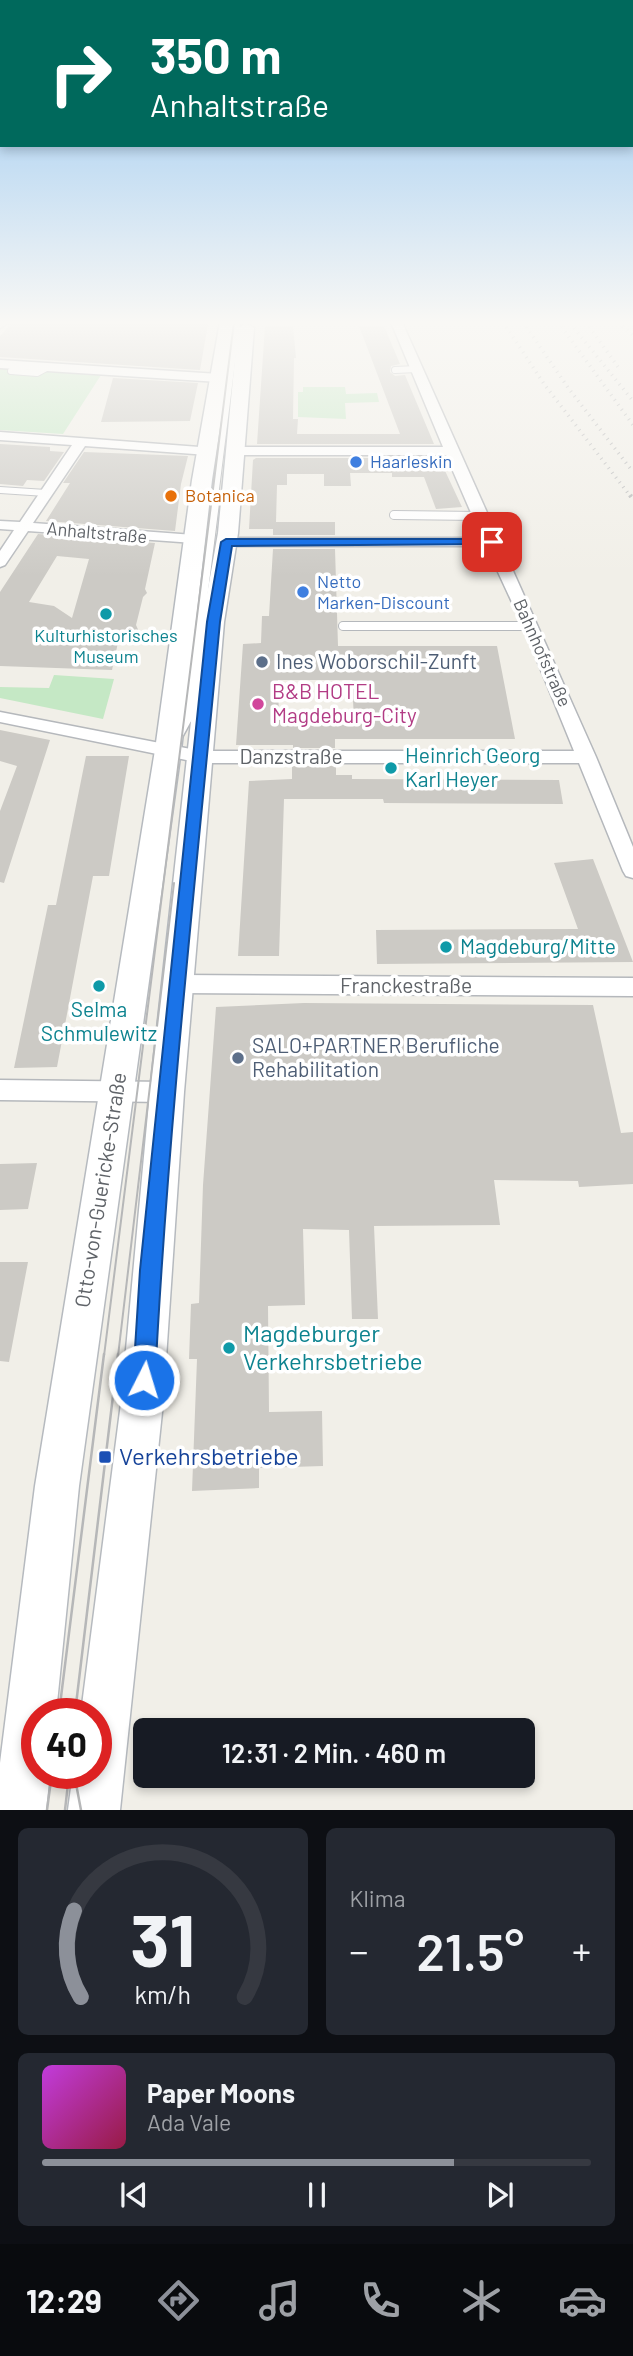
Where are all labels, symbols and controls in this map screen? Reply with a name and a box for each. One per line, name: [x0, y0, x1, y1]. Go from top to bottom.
text: 350 m: [150, 25, 282, 84]
icon: right: [35, 28, 126, 119]
text: Anhaltstraße: [150, 85, 329, 123]
place label: Haarleskin: [370, 450, 452, 472]
marker: Haarleskin: [348, 454, 364, 470]
place label: Botanica: [185, 484, 255, 506]
marker: Botanica: [163, 488, 179, 504]
pin: [462, 512, 522, 572]
street label: Anhaltstraße: [46, 517, 148, 547]
icon: arrive: [473, 523, 511, 561]
place label: Netto Marken-Discount: [317, 570, 450, 613]
marker: Netto Marken-Discount: [295, 584, 311, 600]
street label: Bahnhofstraße: [509, 595, 576, 710]
marker: Kulturhistorisches Museum: [98, 606, 114, 622]
place label: Kulturhistorisches Museum: [34, 624, 178, 667]
place label: Ines Woborschil-Zunft: [276, 648, 477, 673]
marker: Ines Woborschil-Zunft: [254, 654, 270, 670]
place label: B&B HOTEL Magdeburg-City: [272, 678, 417, 727]
marker: B&B HOTEL Magdeburg-City: [250, 696, 266, 712]
place label: Heinrich Georg Karl Heyer: [405, 742, 540, 791]
street label: Danzstraße: [239, 743, 343, 768]
marker: Heinrich Georg Karl Heyer: [383, 760, 399, 776]
place label: Magdeburg/Mitte: [460, 933, 616, 958]
marker: Magdeburg/Mitte: [438, 939, 454, 955]
street label: Franckestraße: [340, 972, 472, 997]
marker: Selma Schmulewitz: [91, 978, 107, 994]
place label: Selma Schmulewitz: [41, 996, 157, 1045]
place label: SALO+PARTNER Berufliche Rehabilitation: [252, 1032, 500, 1081]
marker: SALO+PARTNER Berufliche Rehabilitation: [230, 1050, 246, 1066]
street label: Otto-von-Guericke-Straße: [69, 1070, 130, 1309]
place label: Magdeburger Verkehrsbetriebe: [243, 1318, 423, 1375]
marker: Magdeburger Verkehrsbetriebe: [221, 1340, 237, 1356]
position arrow: [107, 1343, 181, 1417]
place label: Verkehrsbetriebe: [119, 1441, 299, 1470]
marker: Verkehrsbetriebe: [97, 1449, 113, 1465]
speed limit sign: 40: [21, 1698, 112, 1789]
text: 12:31 · 2 Min. · 460 m: [222, 1737, 446, 1768]
text: Klima: [350, 1884, 405, 1912]
text: 31: [130, 1895, 195, 1983]
text: 21.5°: [416, 1919, 524, 1981]
text: −: [350, 1927, 369, 1973]
text: +: [572, 1927, 591, 1973]
text: km/h: [134, 1979, 191, 2009]
text: Paper Moons: [147, 2077, 295, 2108]
text: Ada Vale: [147, 2108, 231, 2136]
icon: previous: [115, 2176, 153, 2214]
icon: pause: [298, 2176, 336, 2214]
icon: next: [481, 2176, 519, 2214]
icon: directions: [154, 2276, 203, 2325]
icon: music: [255, 2276, 304, 2325]
icon: phone: [356, 2276, 405, 2325]
icon: climate: [457, 2276, 506, 2325]
icon: car: [558, 2276, 607, 2325]
text: 12:29: [26, 2281, 102, 2319]

